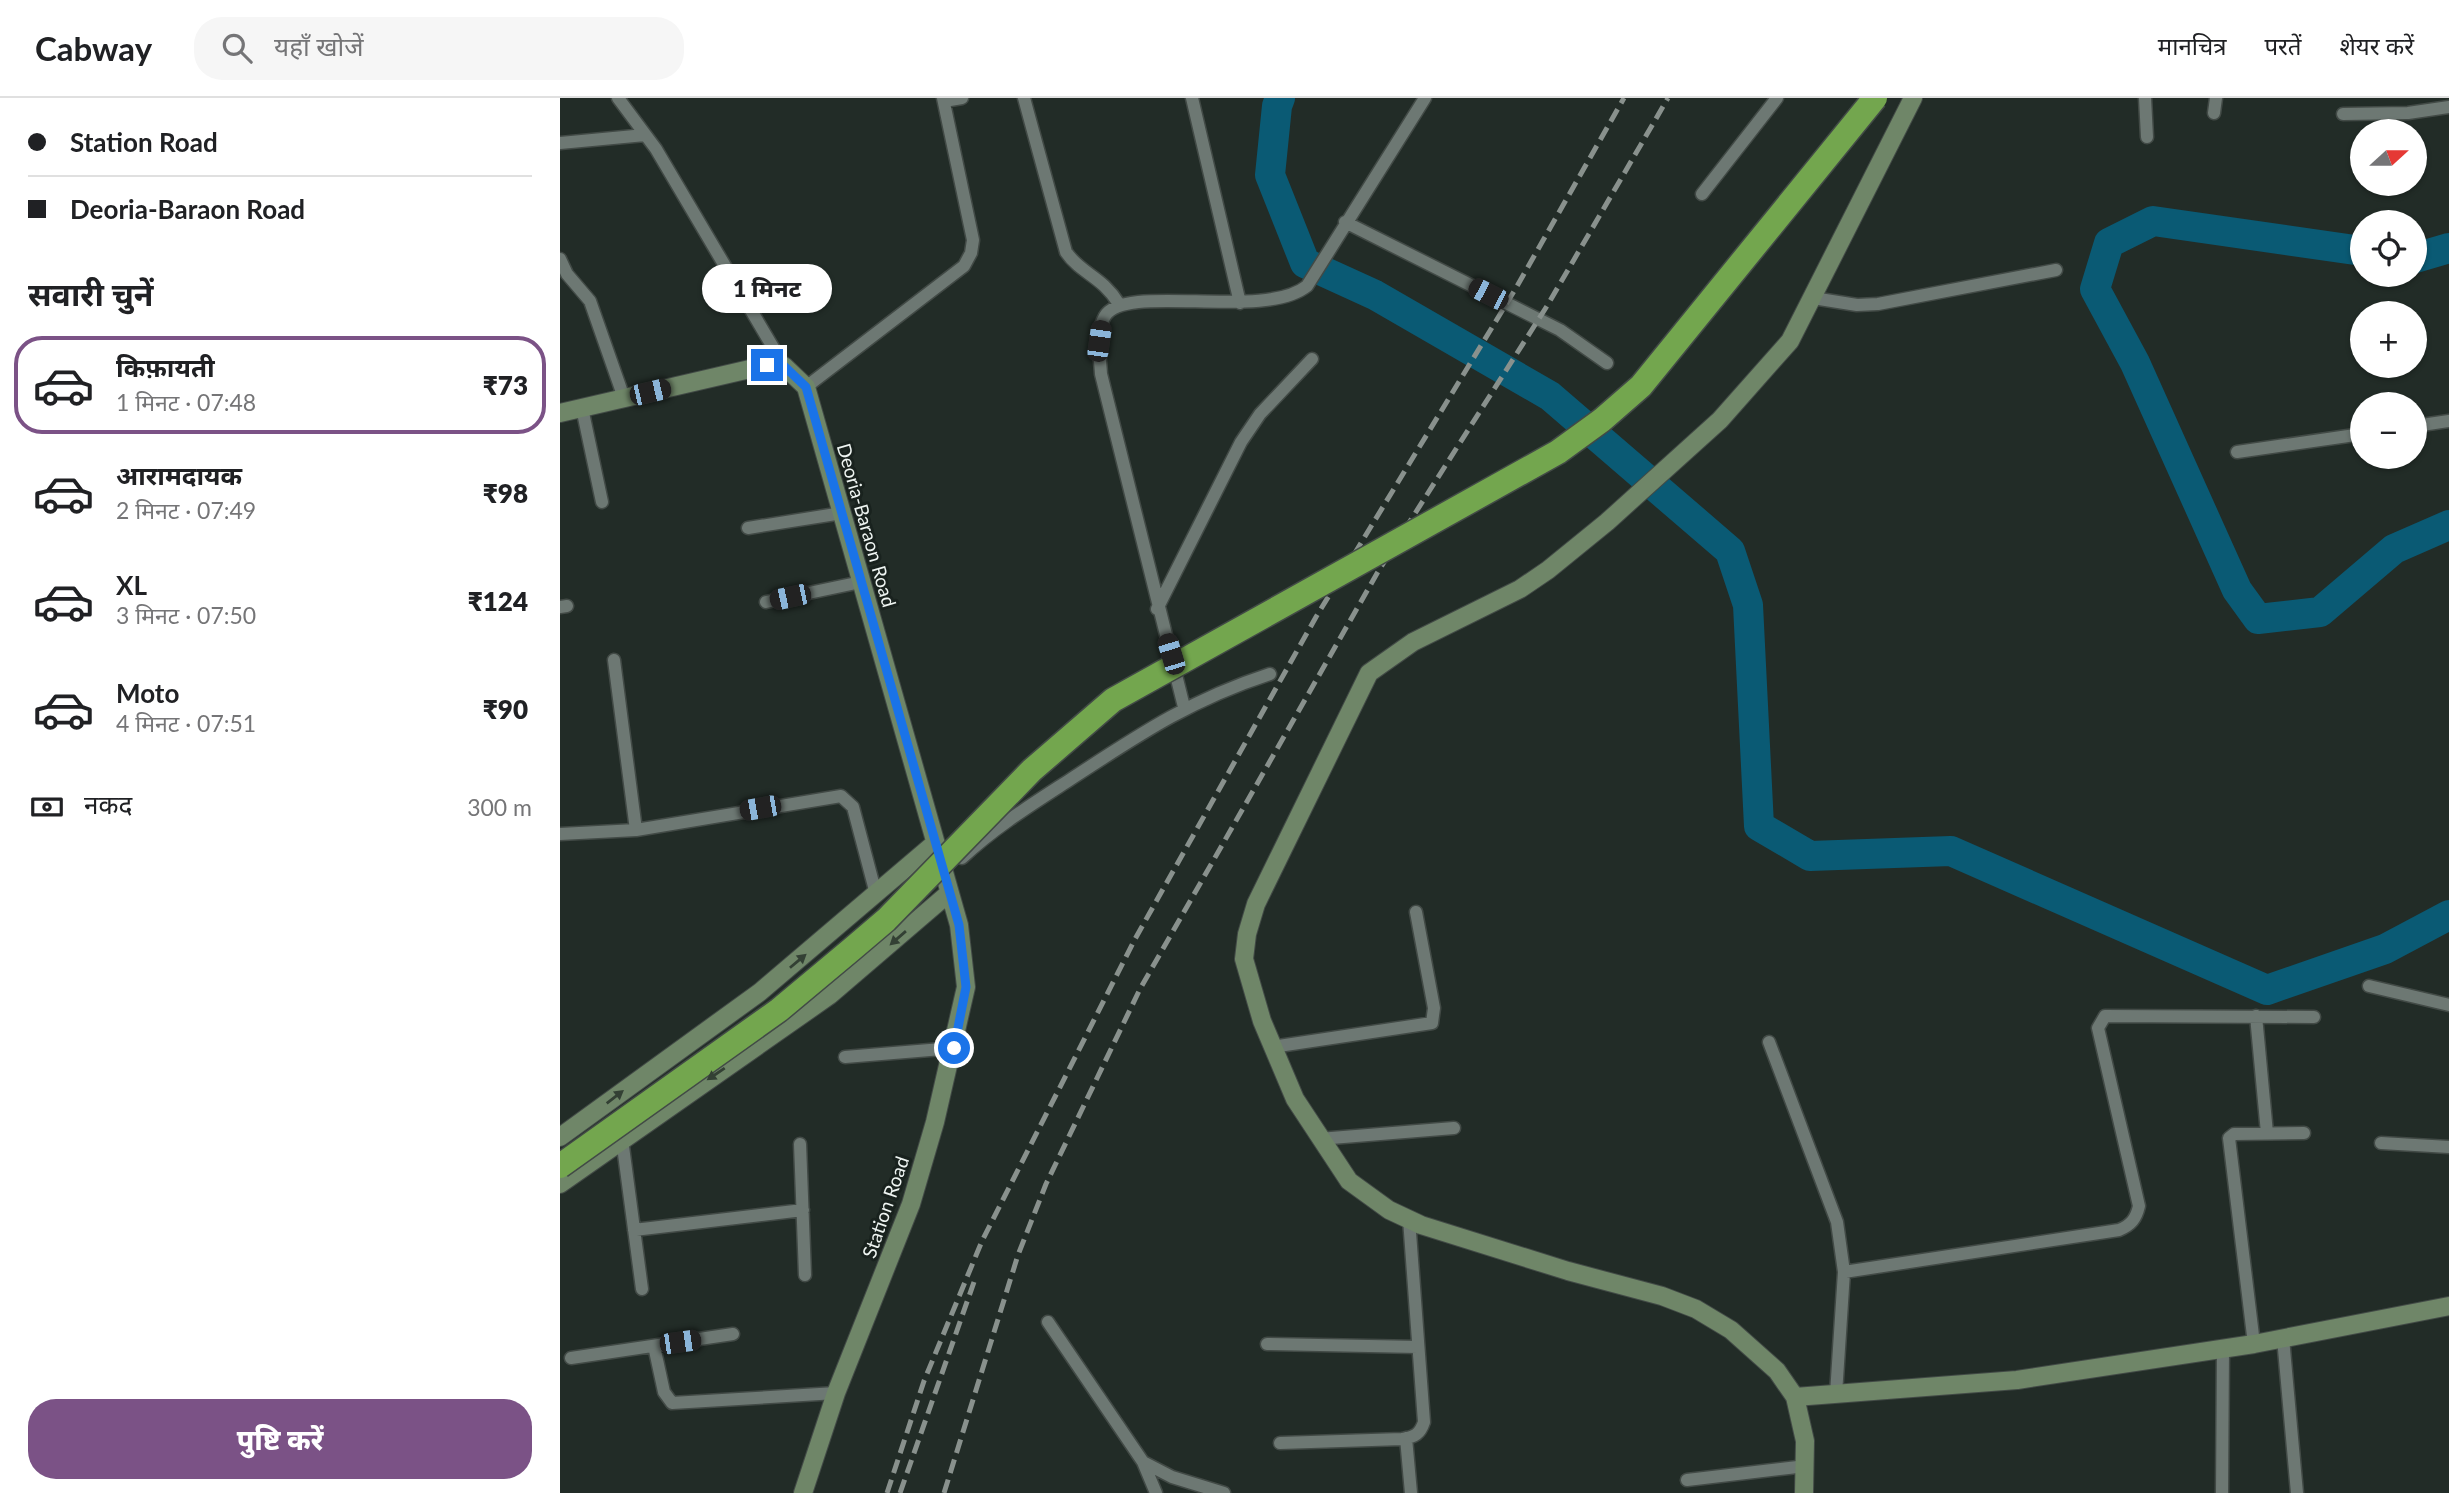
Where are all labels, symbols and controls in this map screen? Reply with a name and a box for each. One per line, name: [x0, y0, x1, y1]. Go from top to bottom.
search box: [194, 17, 684, 80]
text: Cabway: [35, 28, 152, 68]
icon: search: [218, 29, 256, 67]
text: यहाँ खोजें: [274, 30, 364, 62]
text: मानचित्र: [2158, 31, 2226, 60]
text: परतें: [2264, 31, 2302, 60]
text: शेयर करें: [2340, 31, 2414, 60]
north arrow: [2350, 119, 2427, 196]
map controls: [2350, 119, 2427, 469]
text: Station Road: [70, 126, 218, 158]
text: Deoria-Baraon Road: [70, 193, 305, 225]
button: locate: [2350, 210, 2427, 287]
callout: 1 मिनट: [702, 264, 832, 313]
text: सवारी चुनें: [28, 274, 154, 313]
text: 1 मिनट: [733, 274, 801, 302]
car: [1465, 275, 1512, 313]
button: +: [2350, 301, 2427, 378]
car: [1086, 319, 1113, 363]
route end: [751, 349, 783, 381]
text: किफ़ायती: [116, 351, 215, 383]
icon: car: [32, 354, 95, 417]
text: ₹73: [483, 369, 528, 401]
car: [628, 377, 673, 407]
text: 1 मिनट · 07:48: [116, 388, 256, 416]
button: −: [2350, 392, 2427, 469]
street label: Deoria-Baraon Road: [833, 440, 901, 610]
text: आरामदायक: [116, 459, 242, 491]
icon: car: [32, 462, 95, 525]
text: ₹98: [483, 477, 528, 509]
text: 2 मिनट · 07:49: [116, 496, 256, 524]
text: XL: [116, 569, 147, 601]
icon: car: [32, 570, 95, 633]
car: [768, 582, 813, 612]
text: ₹124: [468, 585, 528, 617]
text: 3 मिनट · 07:50: [116, 601, 256, 629]
car: [1155, 631, 1188, 677]
text: Moto: [116, 677, 179, 709]
icon: car: [32, 678, 95, 741]
text: ₹90: [483, 693, 528, 725]
text: 4 मिनट · 07:51: [116, 709, 256, 737]
icon: cash: [28, 788, 66, 826]
text: नकद: [84, 788, 132, 820]
text: 300 m: [467, 793, 532, 821]
car: [738, 794, 783, 822]
one-way arrow: [889, 930, 906, 945]
one-way arrow: [789, 954, 806, 969]
route start: [938, 1032, 970, 1064]
one-way arrow: [707, 1067, 725, 1081]
one-way arrow: [606, 1089, 624, 1104]
street label: Station Road: [857, 1153, 913, 1261]
car: [658, 1329, 703, 1355]
button: पुष्टि करें: [28, 1399, 532, 1479]

